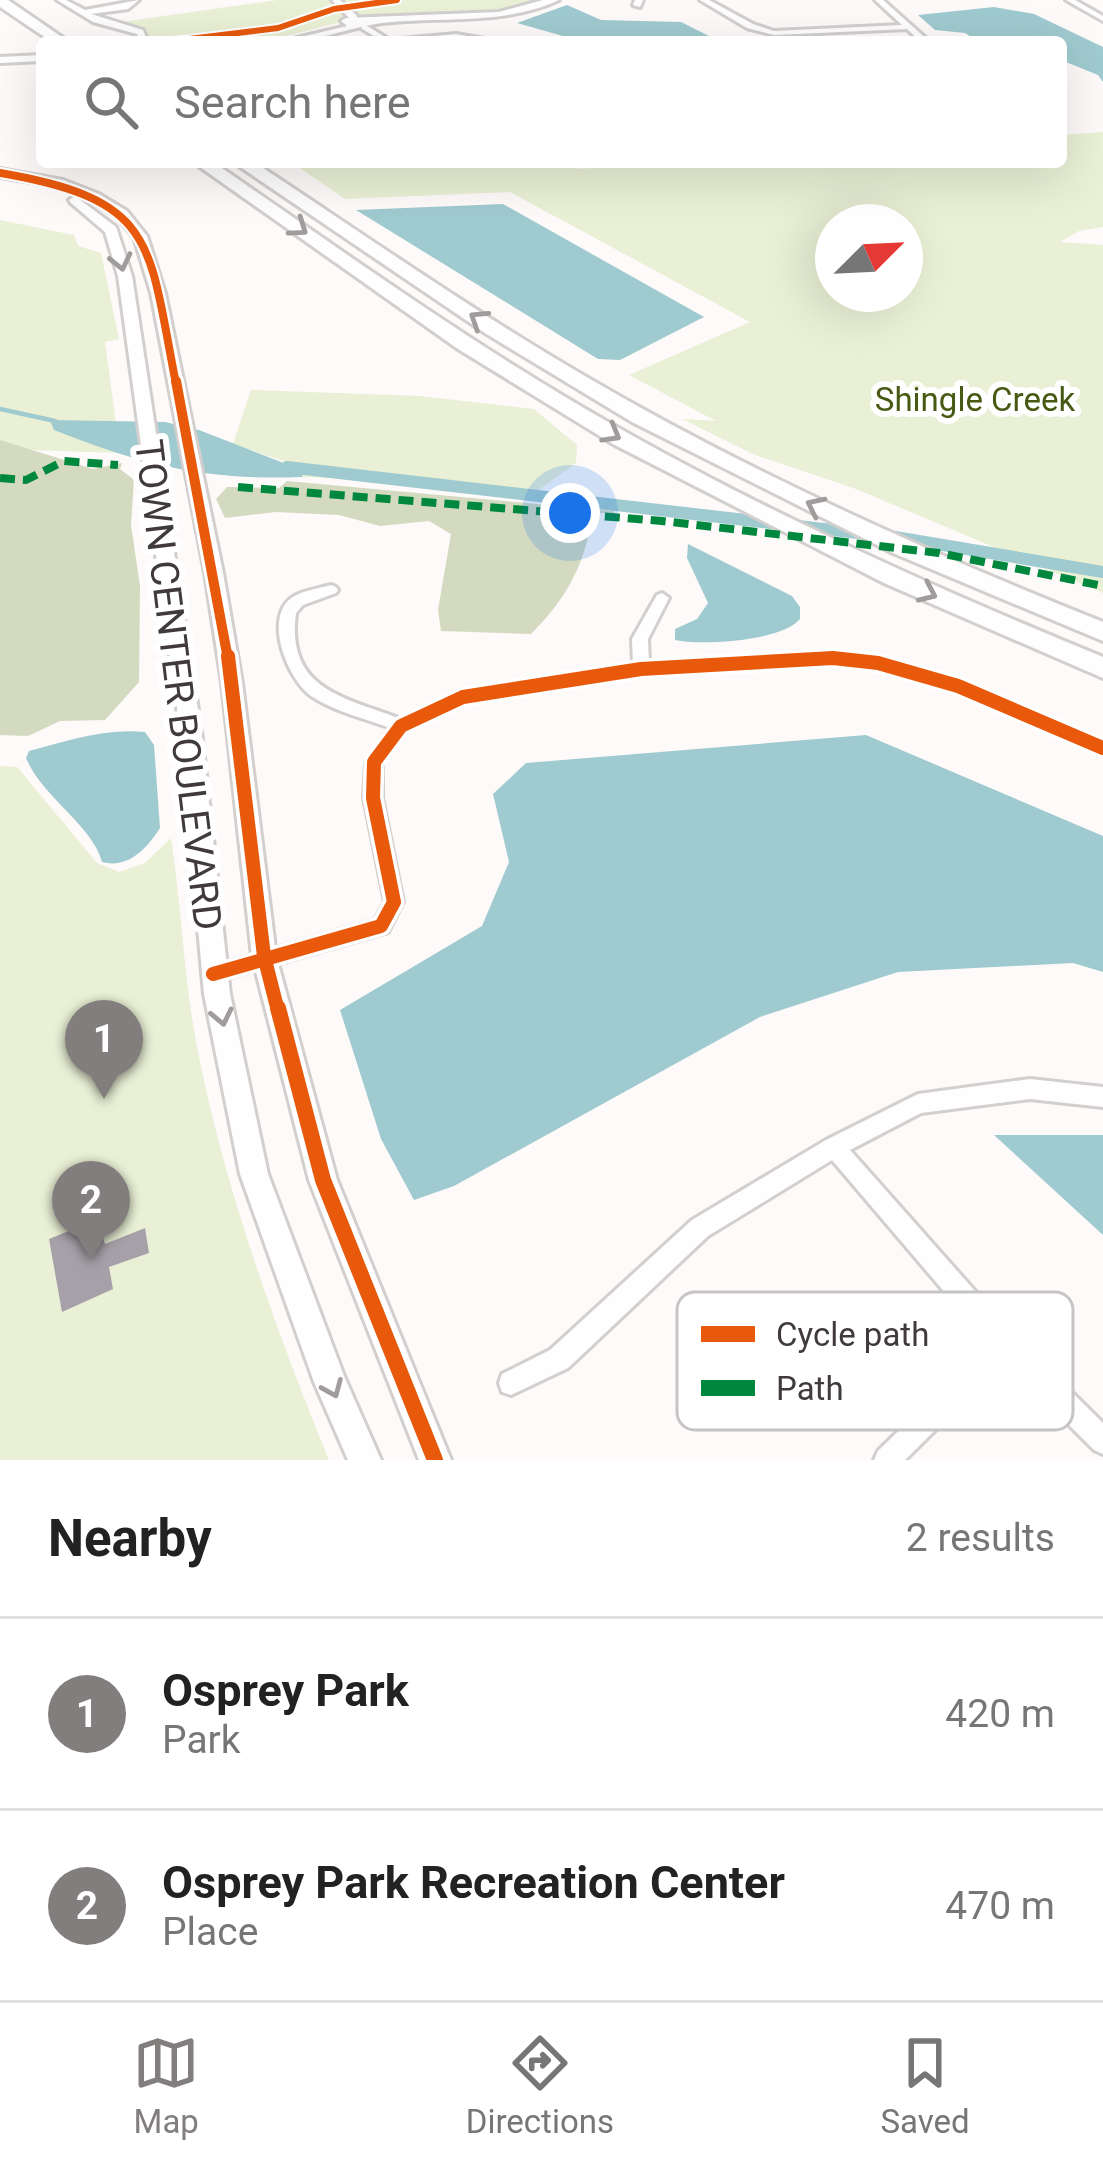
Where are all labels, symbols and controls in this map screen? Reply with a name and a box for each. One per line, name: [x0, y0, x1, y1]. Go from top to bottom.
search box: [36, 36, 1067, 168]
icon: search: [78, 69, 144, 135]
text: Search here: [174, 76, 411, 129]
north arrow: [815, 204, 923, 312]
one-way arrow: [285, 214, 307, 236]
one-way arrow: [107, 251, 132, 271]
one-way arrow: [470, 311, 492, 333]
park label: Shingle Creek: [875, 380, 1075, 419]
one-way arrow: [600, 420, 621, 443]
street label: TOWN CENTER BOULEVARD: [125, 437, 231, 933]
your location: [540, 483, 600, 543]
one-way arrow: [806, 497, 827, 520]
one-way arrow: [915, 578, 937, 602]
pin: 1: [65, 1000, 143, 1099]
one-way arrow: [208, 1007, 233, 1027]
pin: 2: [52, 1161, 130, 1260]
legend: [677, 1292, 1073, 1430]
text: Cycle path: [776, 1315, 929, 1354]
text: Path: [776, 1369, 844, 1408]
one-way arrow: [319, 1377, 343, 1399]
text: Nearby: [48, 1509, 212, 1568]
text: 2 results: [906, 1515, 1055, 1561]
text: Osprey Park: [162, 1664, 409, 1717]
text: 1: [76, 1691, 98, 1737]
text: 420 m: [945, 1691, 1055, 1737]
text: Park: [162, 1717, 241, 1763]
text: Osprey Park Recreation Center: [162, 1856, 785, 1909]
text: 2: [76, 1883, 98, 1929]
text: 470 m: [945, 1883, 1055, 1929]
text: Place: [162, 1909, 258, 1955]
tab: Map: [133, 2030, 199, 2141]
tab: Directions: [466, 2030, 614, 2141]
tab: Saved: [881, 2030, 970, 2141]

